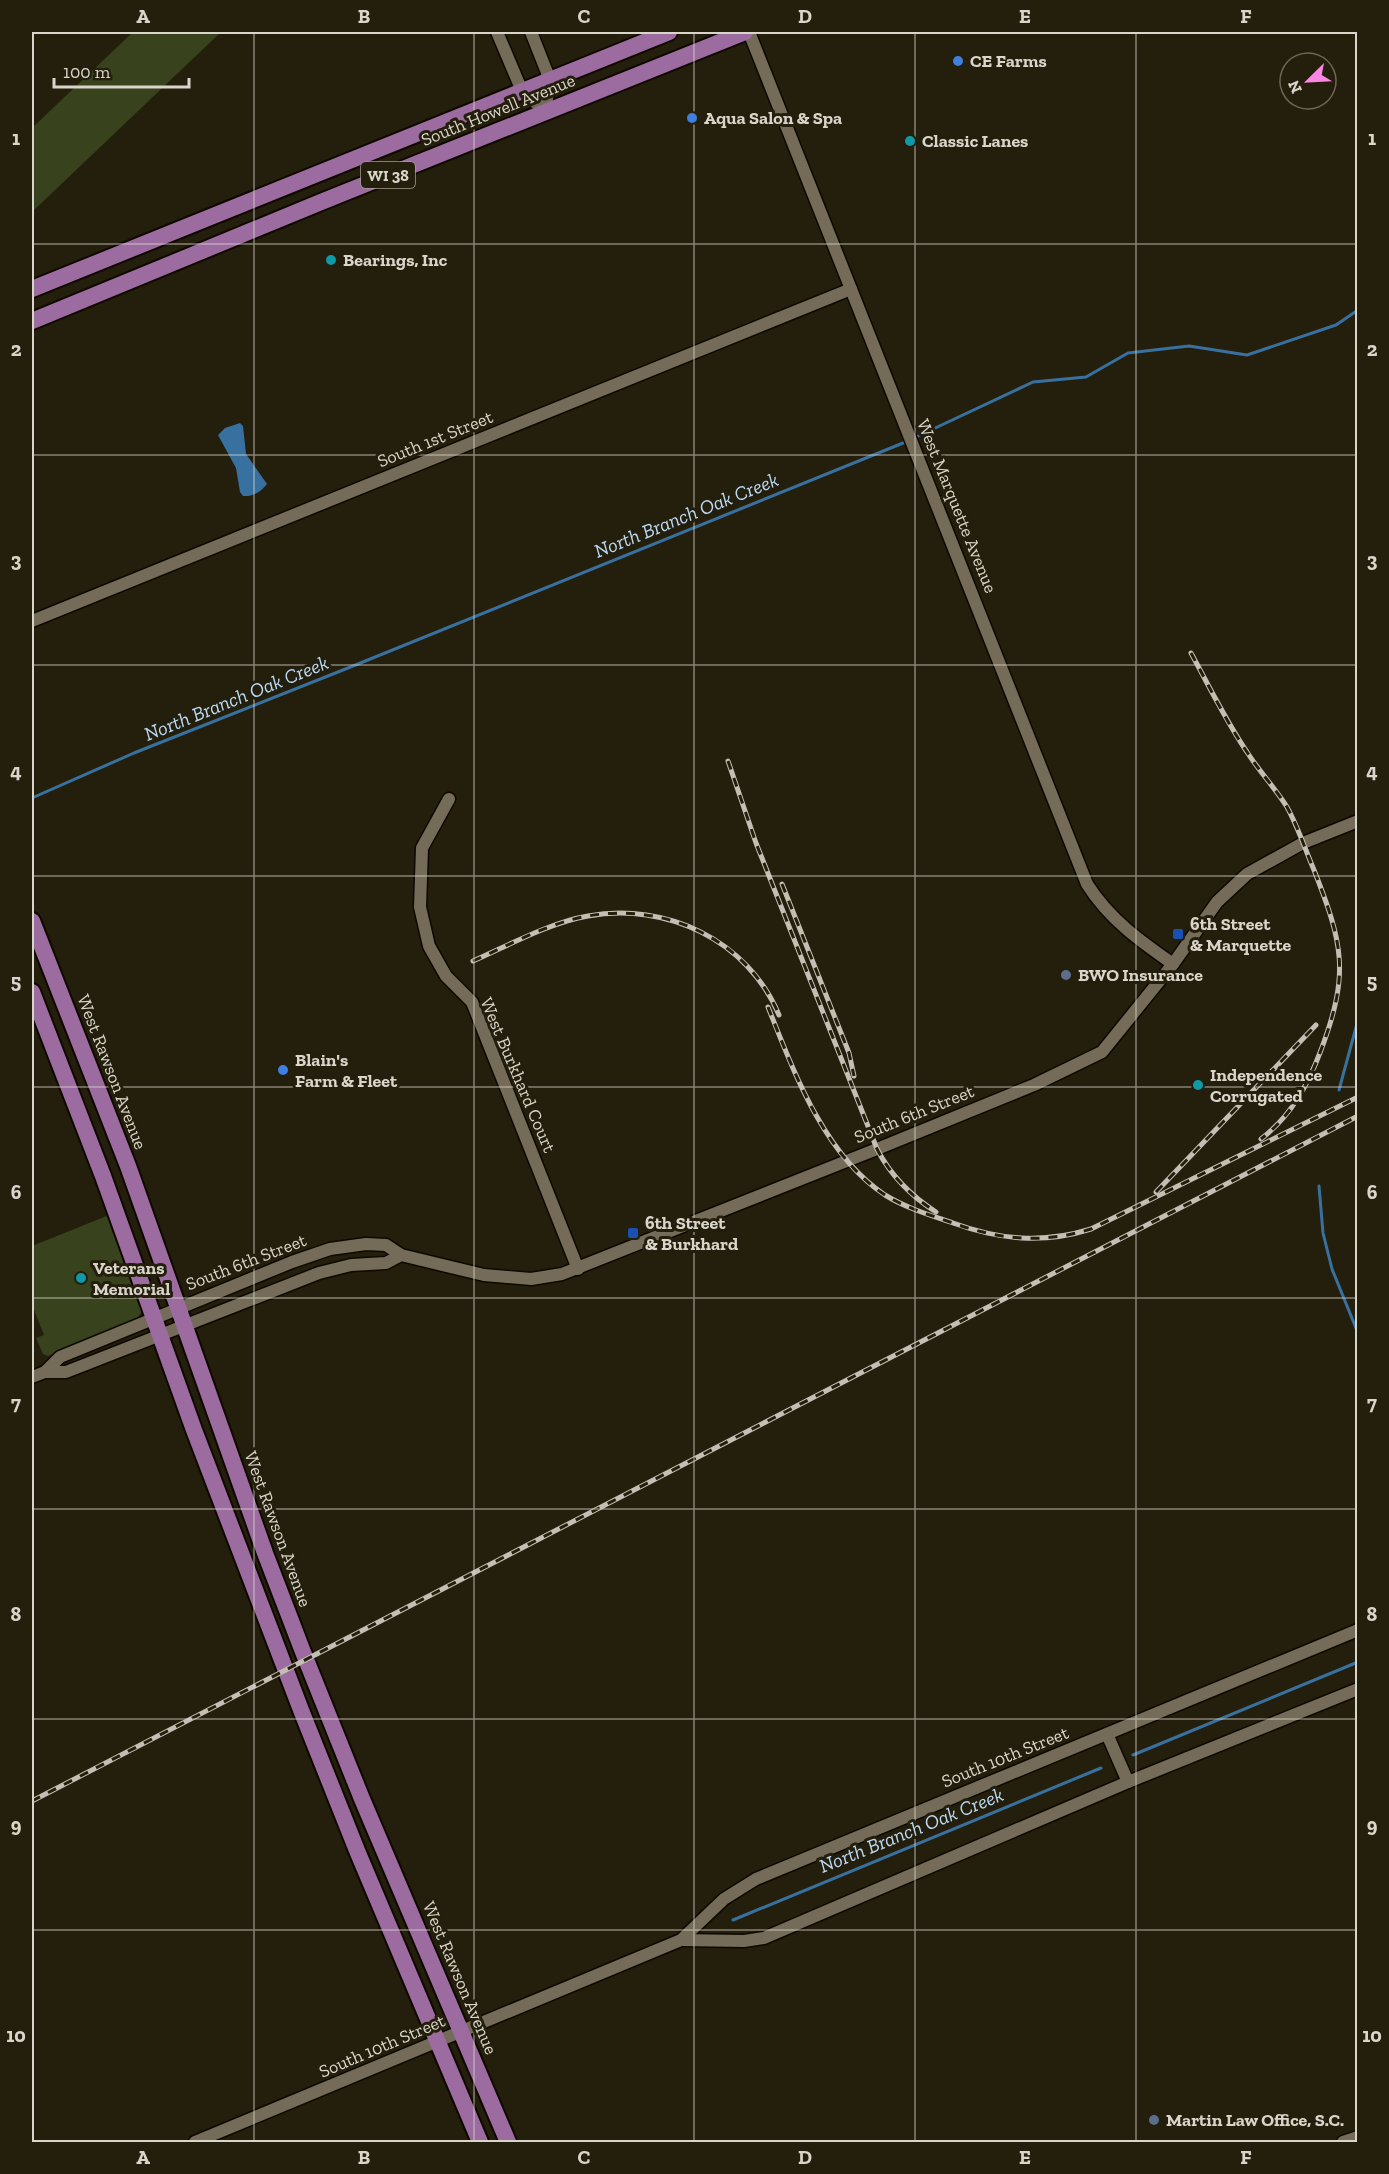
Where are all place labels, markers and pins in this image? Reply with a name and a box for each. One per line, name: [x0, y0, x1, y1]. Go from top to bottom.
place label: CE Farms: [970, 50, 1047, 72]
marker: CE Farms: [951, 54, 965, 68]
place label: Aqua Salon & Spa: [704, 107, 842, 129]
marker: Aqua Salon & Spa: [685, 111, 699, 125]
place label: Classic Lanes: [922, 130, 1028, 152]
marker: Classic Lanes: [903, 134, 917, 148]
place label: Bearings, Inc: [343, 249, 448, 271]
marker: Bearings, Inc: [324, 253, 338, 267]
place label: 6th Street & Marquette: [1190, 913, 1292, 956]
marker: 6th Street & Marquette: [1171, 927, 1185, 941]
place label: BWO Insurance: [1078, 964, 1203, 986]
marker: BWO Insurance: [1059, 968, 1073, 982]
place label: Blain's Farm & Fleet: [295, 1049, 398, 1092]
marker: Blain's Farm & Fleet: [276, 1063, 290, 1077]
place label: Independence Corrugated: [1210, 1064, 1323, 1107]
marker: Independence Corrugated: [1191, 1078, 1205, 1092]
place label: 6th Street & Burkhard: [645, 1212, 739, 1255]
marker: 6th Street & Burkhard: [626, 1226, 640, 1240]
place label: Veterans Memorial: [93, 1257, 170, 1300]
marker: Veterans Memorial: [74, 1271, 88, 1285]
place label: Martin Law Office, S.C.: [1166, 2109, 1344, 2131]
marker: Martin Law Office, S.C.: [1147, 2113, 1161, 2127]

